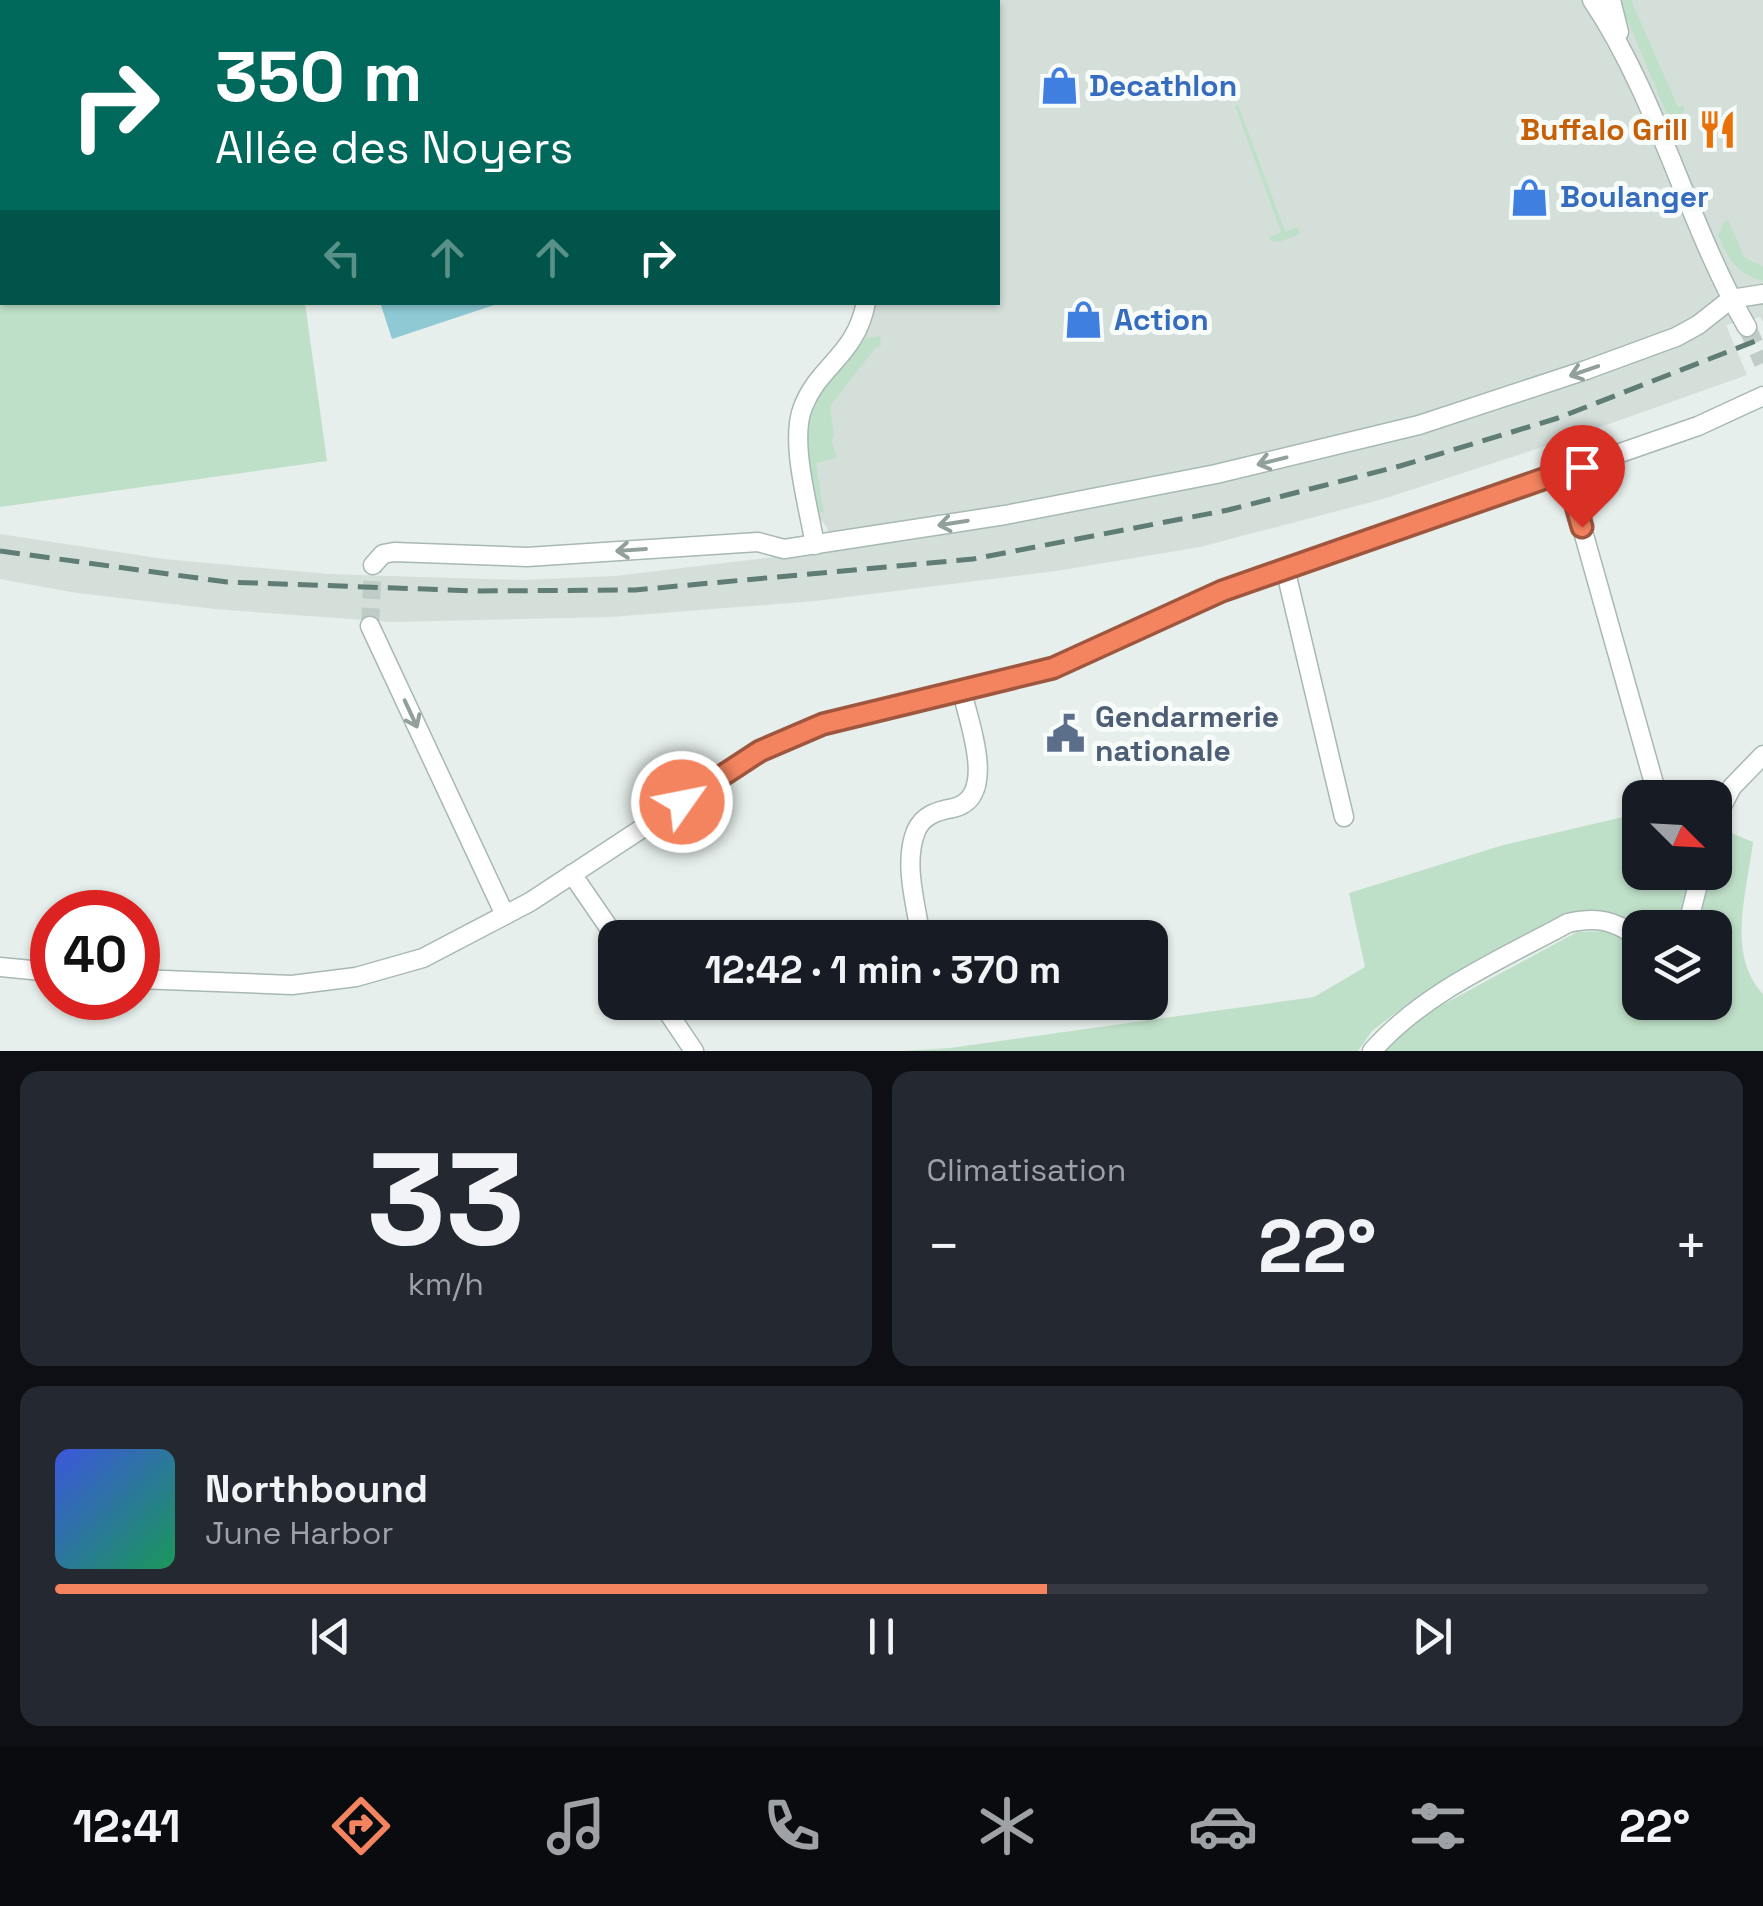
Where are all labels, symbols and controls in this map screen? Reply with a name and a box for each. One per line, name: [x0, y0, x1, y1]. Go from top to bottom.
text: 350 m: [215, 32, 422, 121]
icon: right: [50, 40, 180, 170]
shop icon: Decathlon: [1038, 65, 1080, 107]
place label: Decathlon: [1089, 66, 1237, 105]
restaurant icon: Buffalo Grill: [1697, 109, 1739, 151]
place label: Buffalo Grill: [1520, 110, 1688, 149]
text: Allée des Noyers: [215, 119, 573, 176]
shop icon: Boulanger: [1509, 176, 1551, 218]
place label: Boulanger: [1560, 177, 1709, 216]
icon: left: [315, 230, 370, 285]
icon: ahead: [420, 230, 475, 285]
icon: ahead: [525, 230, 580, 285]
icon: right: [630, 230, 685, 285]
shop icon: Action: [1063, 299, 1105, 341]
place label: Action: [1114, 300, 1209, 339]
one-way arrow: [1570, 363, 1601, 381]
pin: [1540, 425, 1625, 528]
icon: arrive: [1555, 440, 1610, 495]
one-way arrow: [1257, 452, 1288, 471]
one-way arrow: [938, 515, 970, 533]
one-way arrow: [616, 541, 648, 560]
place label: Gendarmerie nationale: [1095, 697, 1279, 770]
one-way arrow: [403, 699, 422, 729]
public building icon: Gendarmerie nationale: [1044, 713, 1086, 755]
position arrow: [630, 750, 734, 854]
north arrow: [1622, 780, 1732, 890]
map controls: [1622, 780, 1732, 1020]
speed limit sign: 40: [30, 890, 160, 1020]
button: layers: [1622, 910, 1732, 1020]
text: 12:42 · 1 min · 370 m: [705, 946, 1061, 994]
text: 33: [367, 1116, 525, 1282]
text: Climatisation: [927, 1150, 1126, 1190]
text: 22°: [1258, 1198, 1377, 1294]
text: −: [927, 1211, 961, 1281]
text: +: [1674, 1211, 1708, 1281]
text: km/h: [408, 1264, 484, 1304]
text: Northbound: [205, 1465, 428, 1513]
text: June Harbor: [205, 1513, 393, 1553]
icon: previous: [303, 1609, 358, 1664]
icon: pause: [854, 1609, 909, 1664]
icon: next: [1405, 1609, 1460, 1664]
icon: directions: [326, 1791, 396, 1861]
icon: music: [541, 1791, 611, 1861]
icon: phone: [757, 1791, 827, 1861]
icon: climate: [972, 1791, 1042, 1861]
icon: car: [1188, 1791, 1258, 1861]
icon: filters: [1403, 1791, 1473, 1861]
text: 12:41: [73, 1798, 180, 1855]
text: 22°: [1619, 1798, 1690, 1855]

